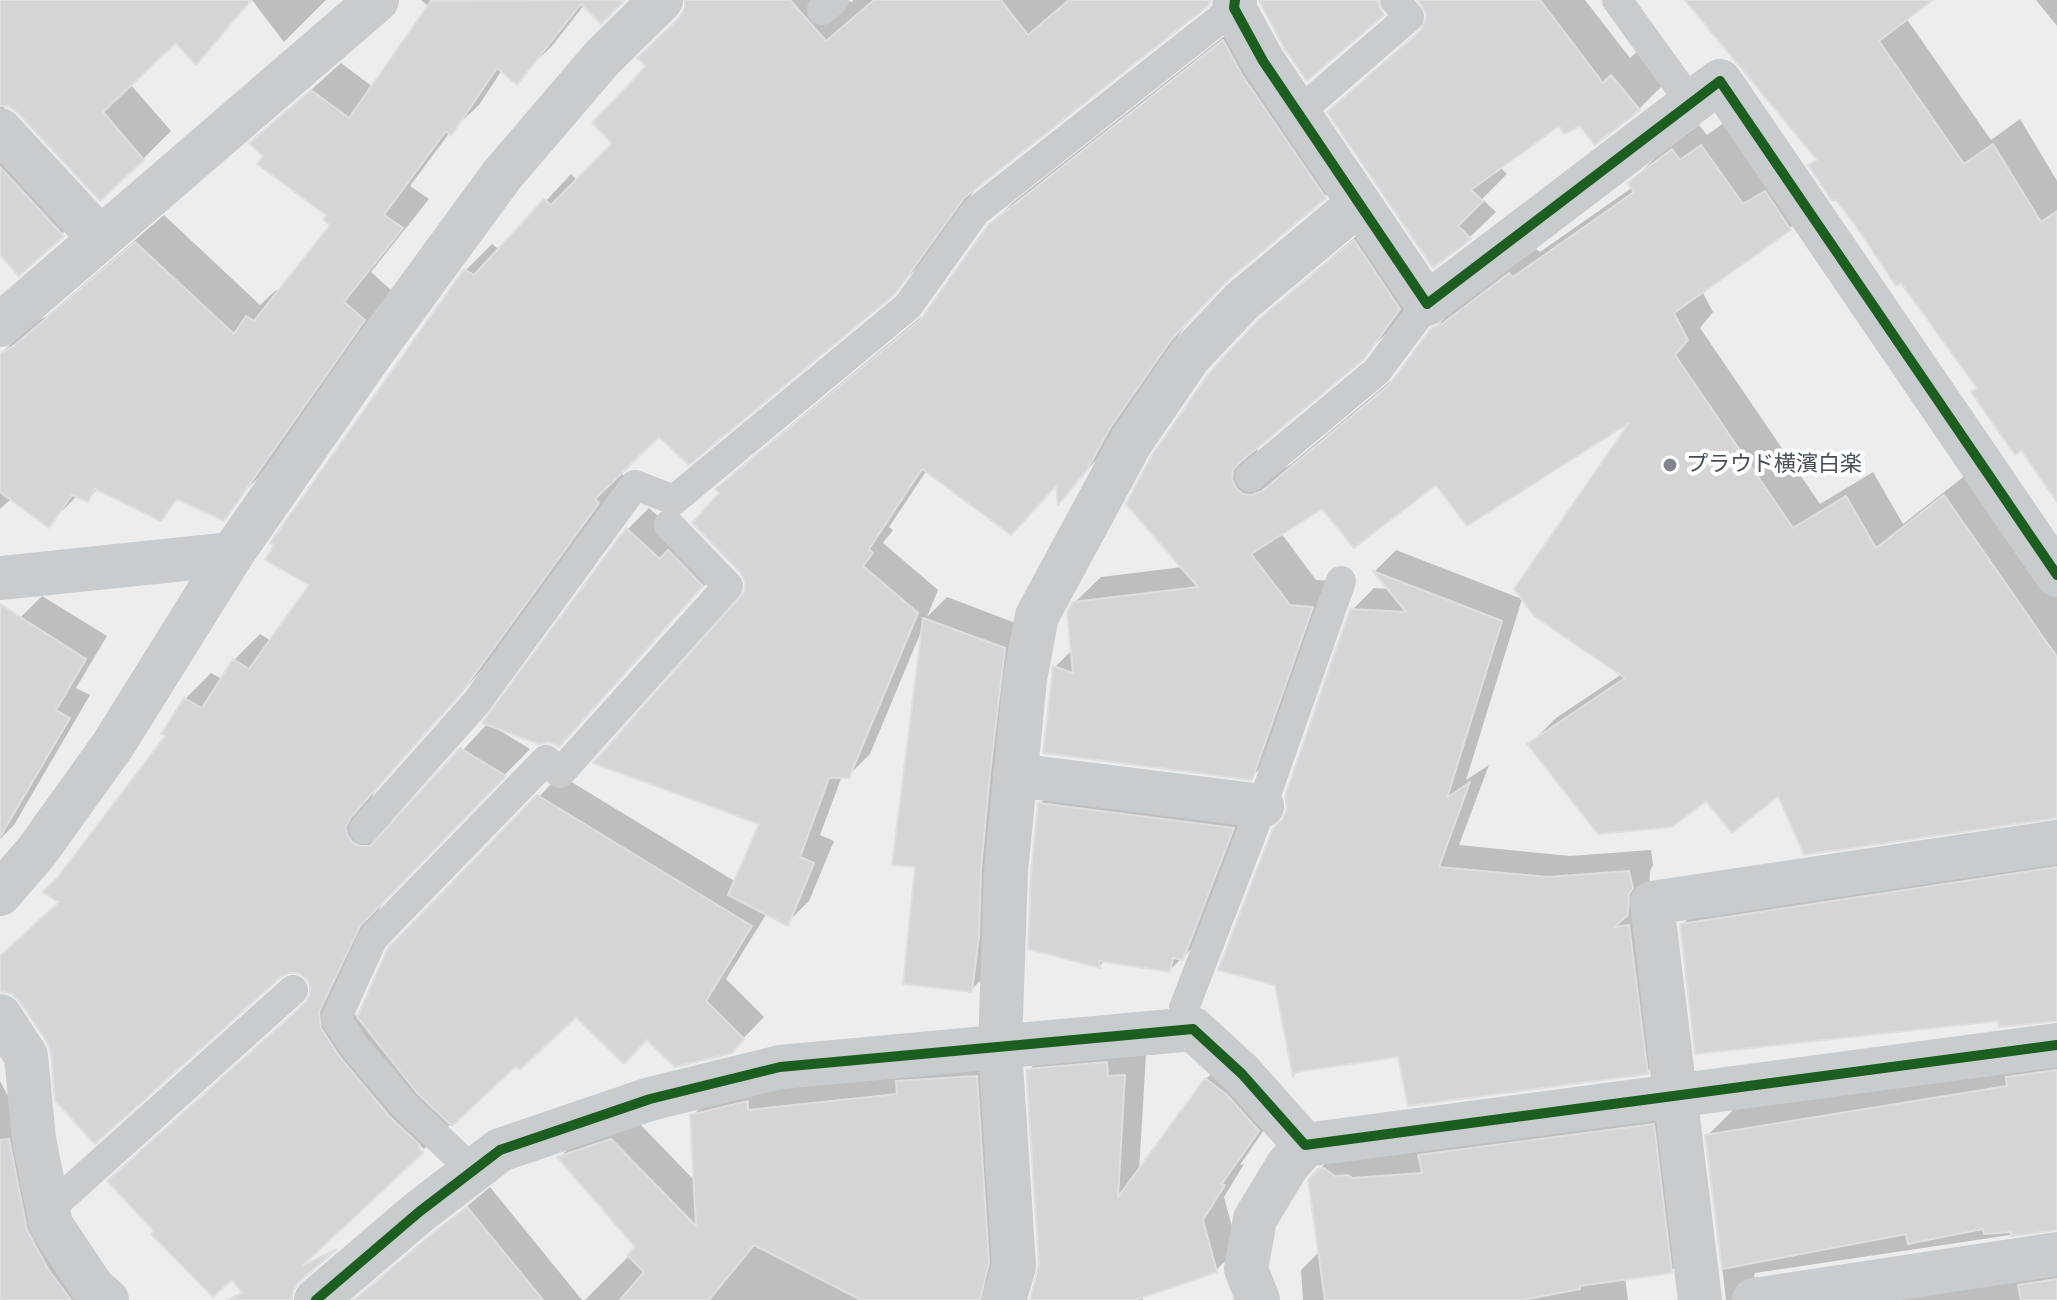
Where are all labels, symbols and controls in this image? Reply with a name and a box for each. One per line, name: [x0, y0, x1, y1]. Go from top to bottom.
place label: プラウド横濱白楽: [1686, 452, 1862, 478]
marker: プラウド横濱白楽: [1661, 456, 1679, 474]

